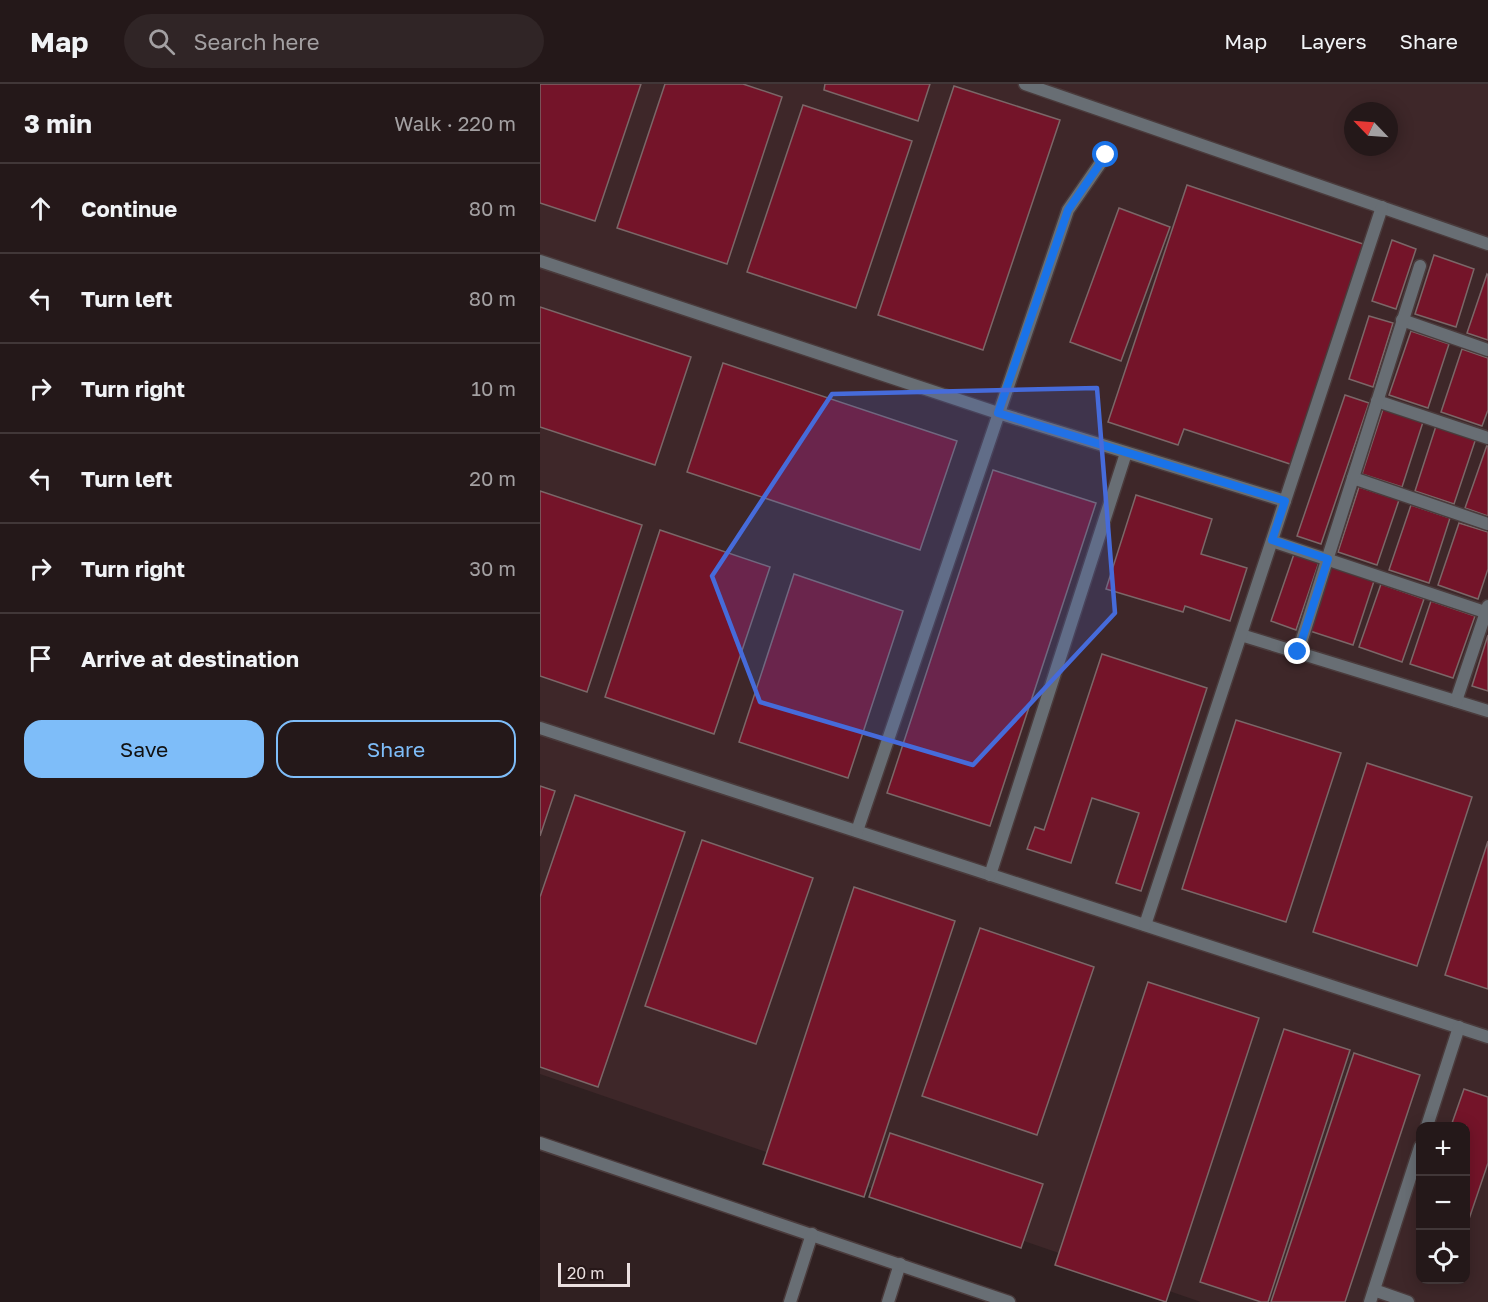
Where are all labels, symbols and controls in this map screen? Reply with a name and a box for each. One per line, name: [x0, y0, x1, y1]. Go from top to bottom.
search box: [124, 14, 544, 68]
text: Map: [30, 25, 88, 58]
icon: search: [145, 25, 178, 58]
text: Search here: [193, 28, 319, 55]
text: Map: [1224, 28, 1267, 54]
text: Layers: [1300, 28, 1367, 54]
text: Share: [1400, 28, 1458, 54]
north arrow: [1344, 102, 1398, 156]
text: 3 min: [24, 108, 92, 139]
text: Walk · 220 m: [394, 111, 516, 135]
route start: [1092, 141, 1118, 167]
icon: ahead: [24, 192, 57, 225]
text: Continue: [81, 195, 177, 222]
text: 80 m: [469, 196, 516, 220]
icon: left: [24, 282, 57, 315]
text: Turn left: [81, 285, 172, 312]
text: 80 m: [469, 286, 516, 310]
icon: right: [24, 372, 57, 405]
text: Turn right: [81, 375, 185, 402]
text: 10 m: [471, 376, 516, 400]
icon: left: [24, 462, 57, 495]
text: Turn left: [81, 465, 172, 492]
text: 20 m: [469, 466, 516, 490]
icon: right: [24, 552, 57, 585]
text: Turn right: [81, 555, 185, 582]
text: 30 m: [469, 556, 516, 580]
route end: [1284, 638, 1310, 664]
icon: arrive: [24, 642, 57, 675]
text: Arrive at destination: [81, 645, 299, 672]
button: Save: [24, 720, 264, 778]
button: Share: [276, 720, 516, 778]
map controls: [1416, 1122, 1470, 1284]
button: +: [1416, 1122, 1470, 1176]
button: −: [1416, 1176, 1470, 1230]
button: locate: [1416, 1230, 1470, 1284]
scale bar: [558, 1260, 630, 1288]
text: 20 m: [567, 1263, 604, 1283]

